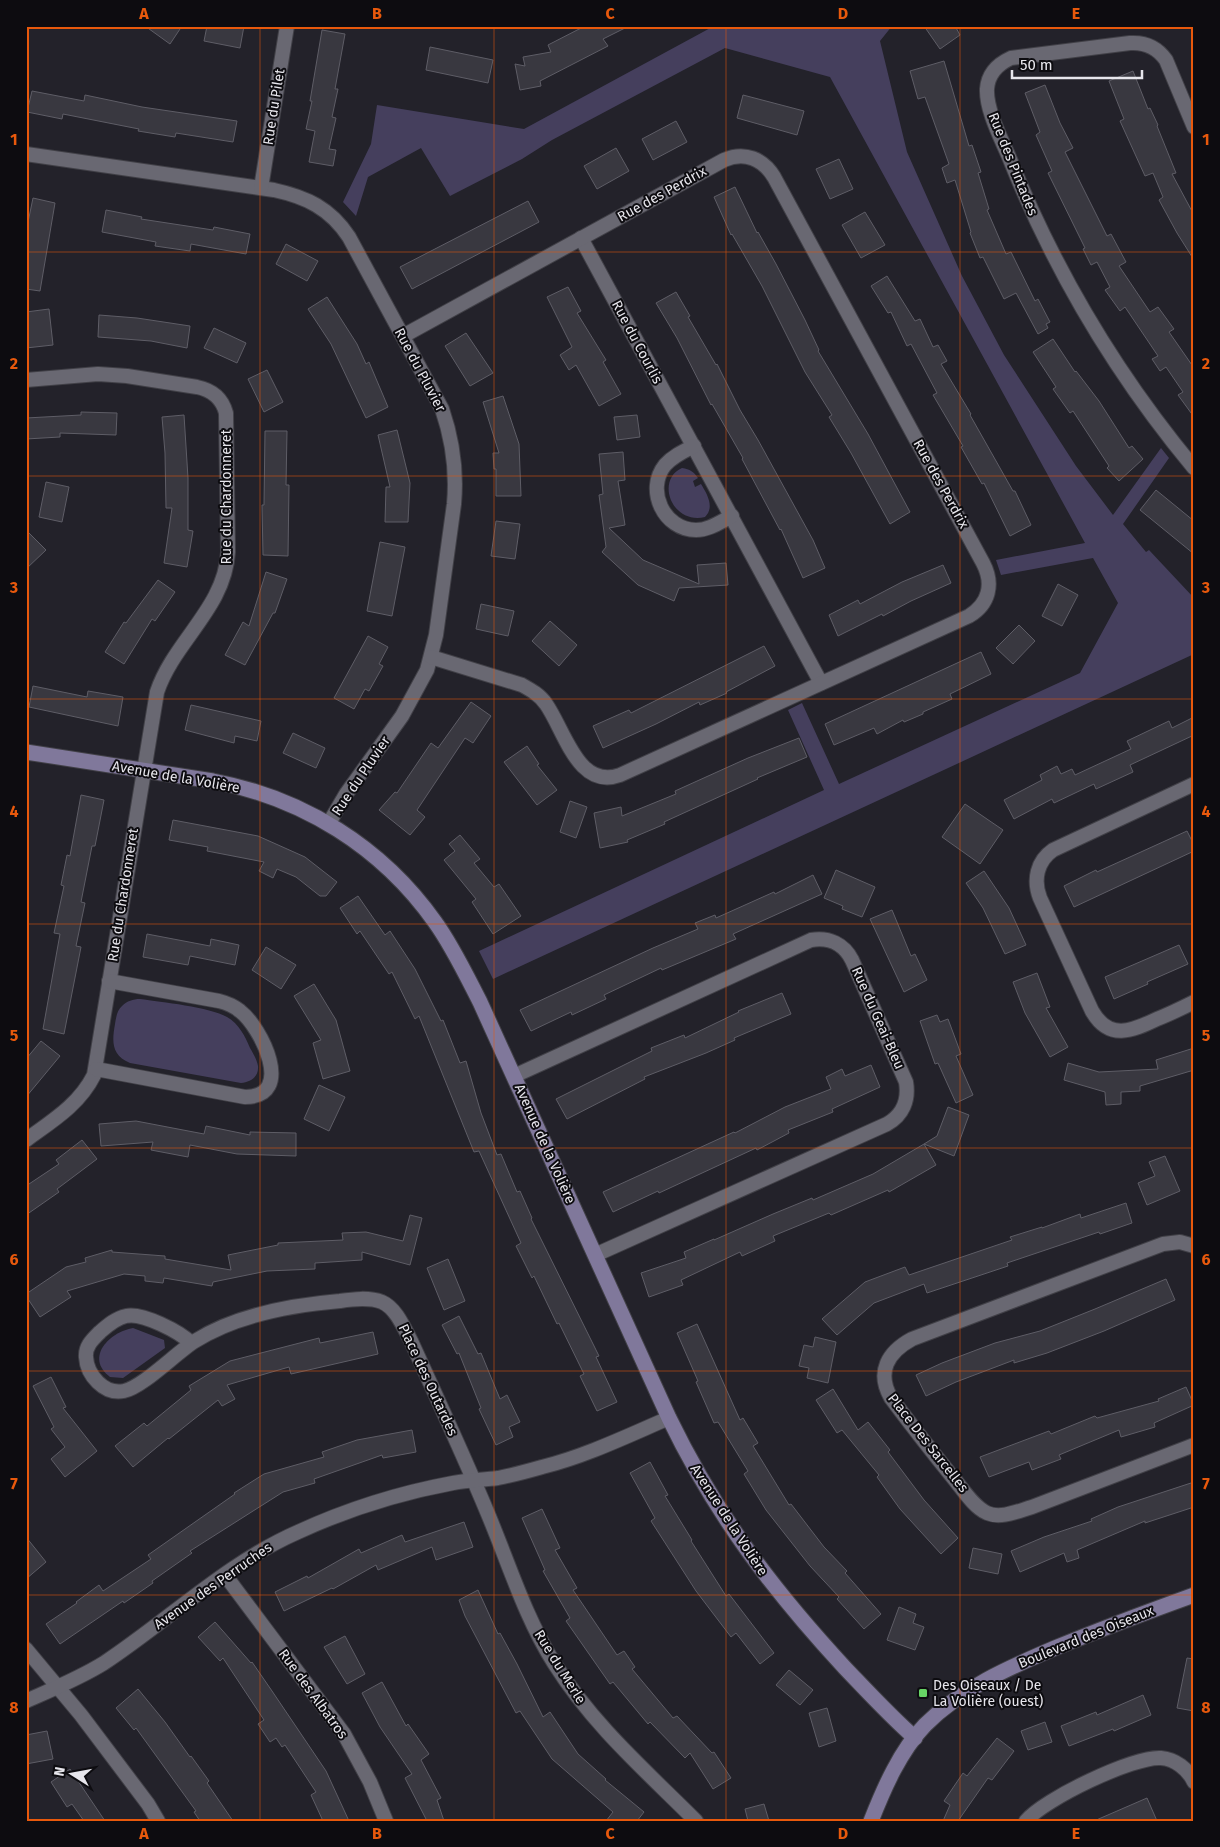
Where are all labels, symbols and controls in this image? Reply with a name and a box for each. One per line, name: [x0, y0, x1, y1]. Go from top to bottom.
text: A: [138, 4, 149, 23]
text: B: [372, 4, 382, 23]
text: C: [605, 4, 615, 23]
text: D: [838, 4, 848, 23]
text: E: [1072, 4, 1080, 23]
scale bar: [1012, 48, 1142, 80]
text: 50 m: [1020, 56, 1053, 74]
street label: Rue du Pilet: [260, 67, 289, 146]
street label: Rue des Pintades: [985, 110, 1042, 218]
text: 1: [10, 130, 18, 149]
text: 1: [1202, 130, 1210, 149]
street label: Rue des Perdrix: [615, 162, 710, 225]
street label: Rue du Courlis: [608, 297, 666, 387]
street label: Rue du Pluvier: [391, 325, 449, 415]
text: 2: [10, 354, 18, 373]
text: 2: [1202, 354, 1210, 373]
street label: Rue du Chardonneret: [218, 429, 235, 564]
street label: Rue des Perdrix: [910, 437, 973, 532]
text: 3: [9, 578, 18, 597]
text: 3: [1201, 578, 1210, 597]
street label: Rue du Pluvier: [328, 732, 394, 819]
street label: Avenue de la Volière: [111, 757, 241, 797]
text: 4: [9, 802, 19, 821]
text: 4: [1201, 802, 1211, 821]
street label: Rue du Chardonneret: [104, 826, 142, 963]
street label: Rue du Geai-Bleu: [848, 964, 908, 1072]
text: 5: [10, 1026, 19, 1045]
text: 5: [1202, 1026, 1211, 1045]
street label: Avenue de la Volière: [511, 1082, 579, 1206]
text: 6: [9, 1250, 19, 1269]
text: 6: [1201, 1250, 1211, 1269]
street label: Place des Outardes: [395, 1321, 462, 1439]
street label: Place Des Sarcelles: [884, 1390, 972, 1496]
street label: Avenue de la Volière: [687, 1461, 771, 1579]
text: 7: [10, 1474, 18, 1493]
text: 7: [1202, 1474, 1210, 1493]
street label: Avenue des Perruches: [151, 1539, 276, 1633]
street label: Boulevard des Oiseaux: [1016, 1602, 1156, 1672]
street label: Rue du Merle: [531, 1627, 589, 1707]
street label: Rue des Albatros: [275, 1646, 352, 1743]
place label: Des Oiseaux / De La Volière (ouest): [933, 1677, 1043, 1710]
marker: Des Oiseaux / De La Volière (ouest): [917, 1687, 929, 1699]
text: 8: [9, 1698, 19, 1717]
text: 8: [1201, 1698, 1211, 1717]
north arrow: [48, 1750, 98, 1800]
text: N: [50, 1765, 69, 1778]
text: A: [138, 1824, 149, 1843]
text: B: [372, 1824, 382, 1843]
text: C: [605, 1824, 615, 1843]
text: D: [838, 1824, 848, 1843]
text: E: [1072, 1824, 1080, 1843]

